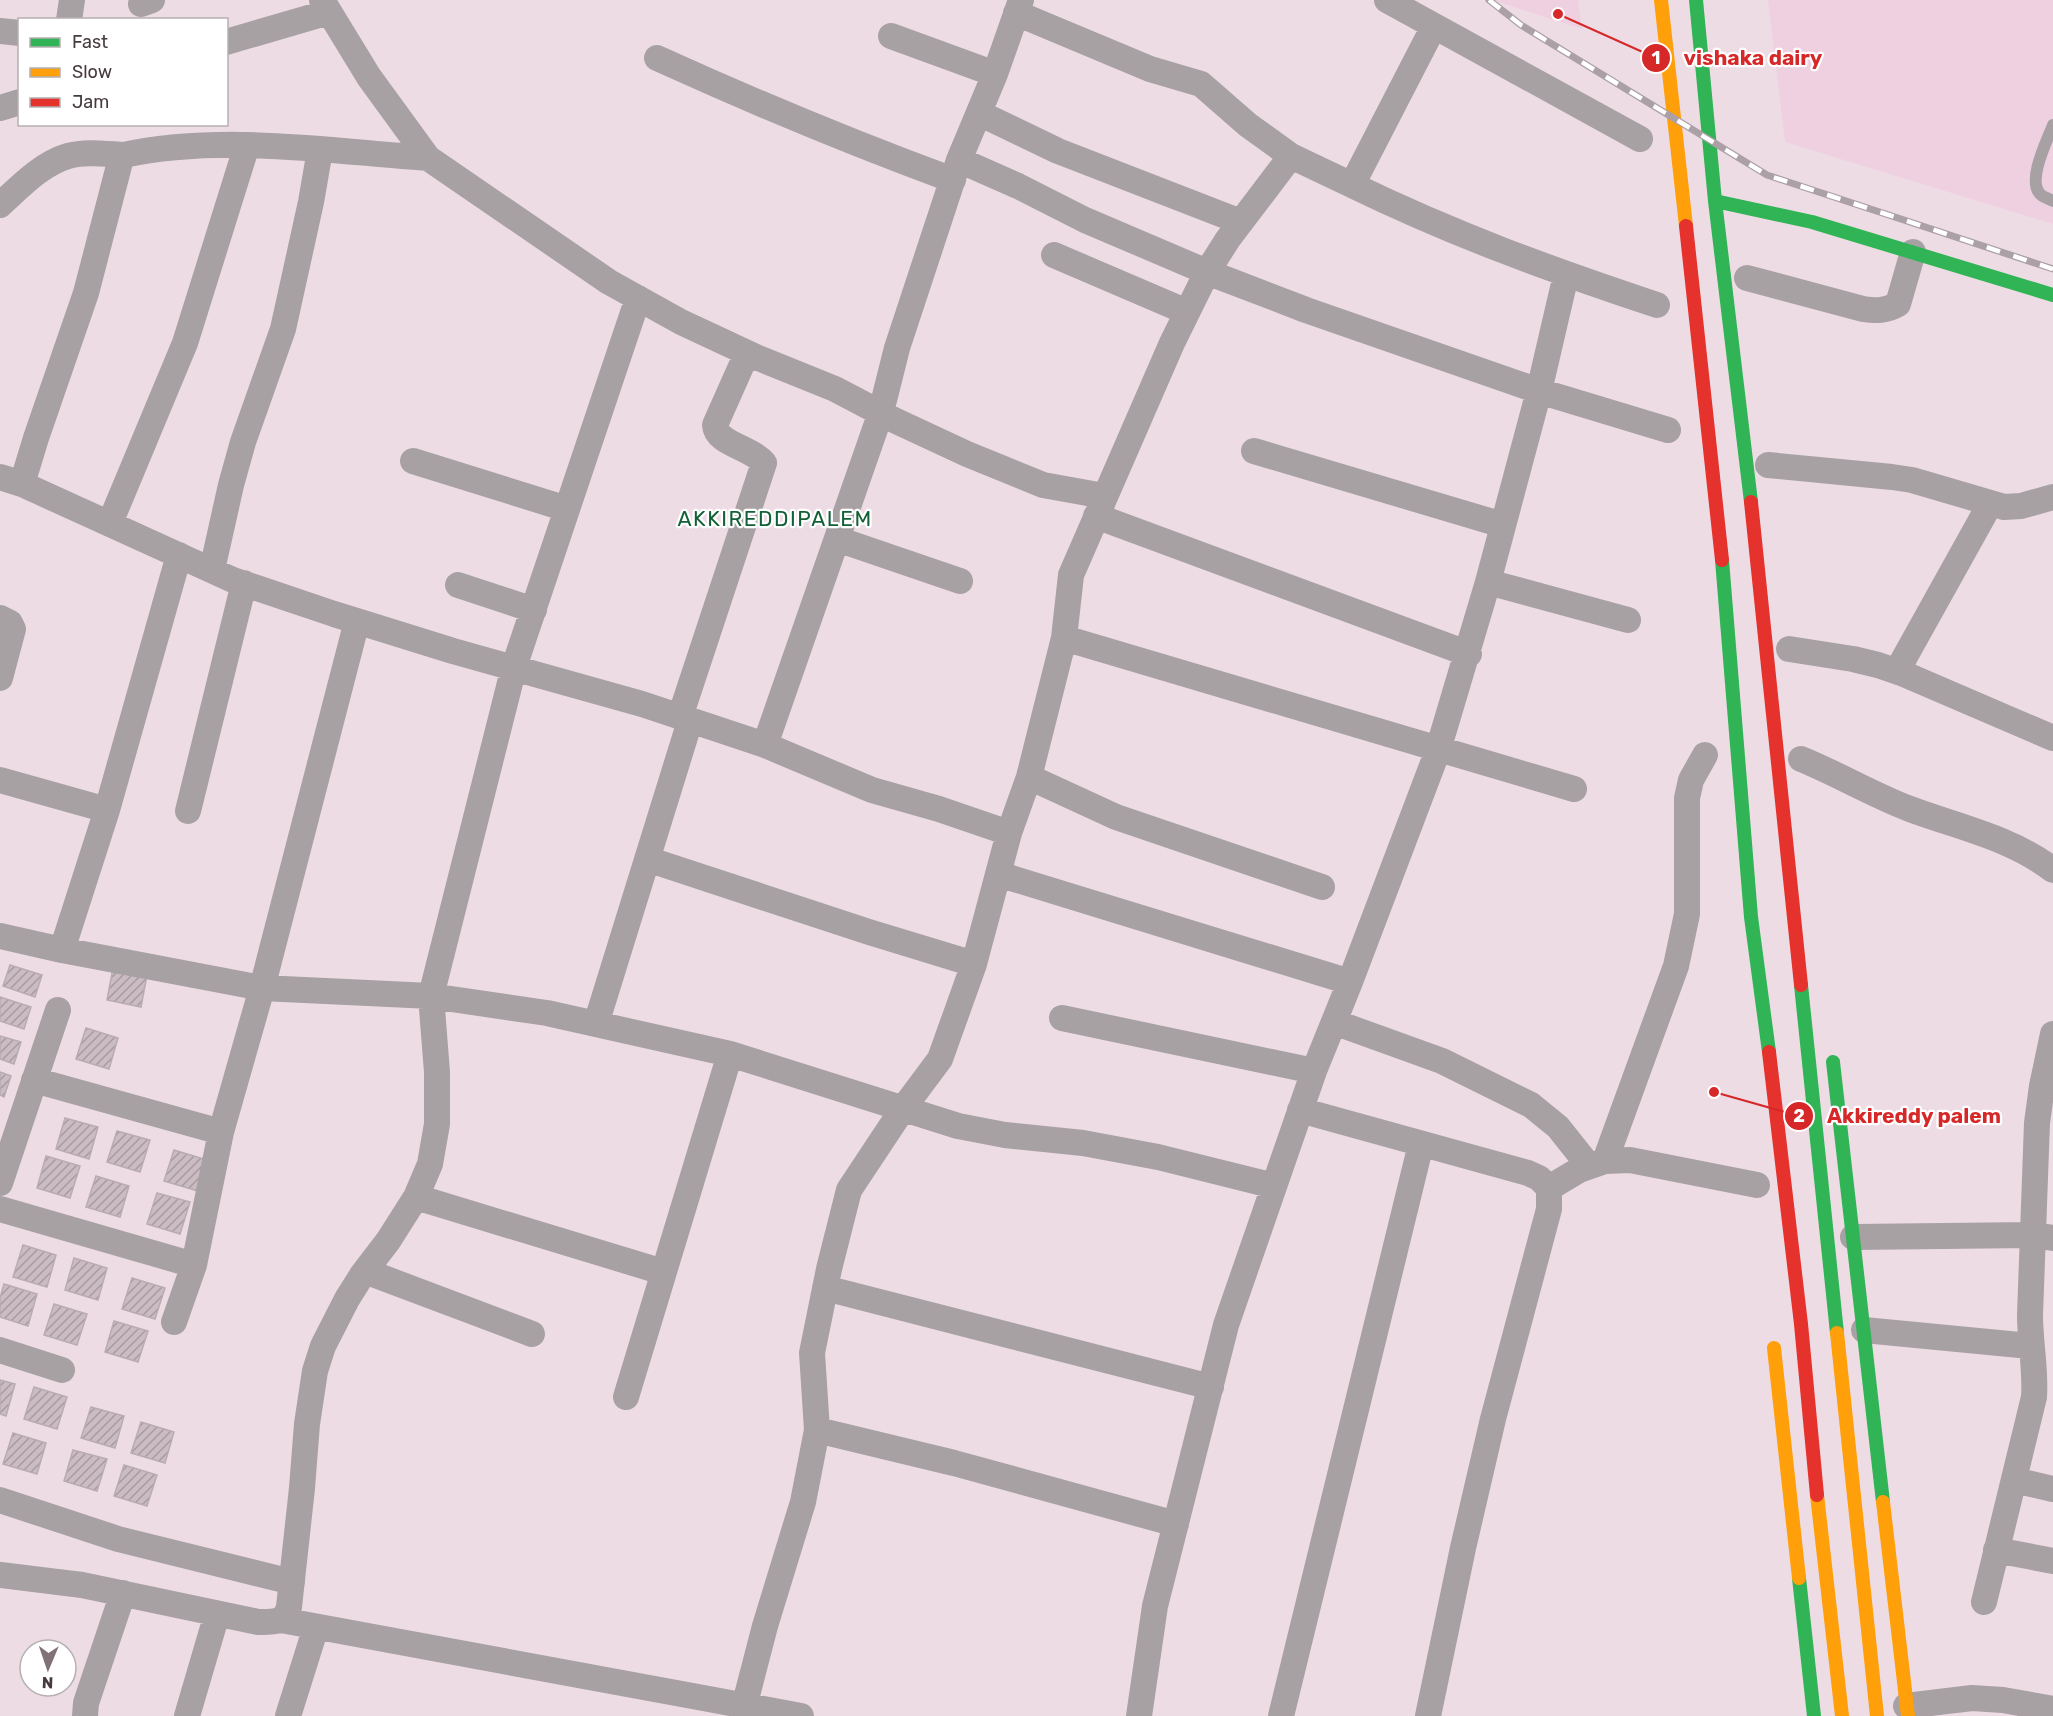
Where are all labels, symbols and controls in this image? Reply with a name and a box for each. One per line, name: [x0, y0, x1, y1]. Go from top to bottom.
legend: [18, 18, 228, 126]
text: Fast: [72, 31, 108, 53]
callout: vishaka dairy: [1641, 38, 1834, 77]
text: vishaka dairy: [1684, 45, 1823, 70]
text: 1: [1652, 47, 1660, 69]
text: Slow: [72, 61, 112, 83]
text: Jam: [72, 91, 109, 113]
district label: AKKIREDDIPALEM: [677, 506, 873, 531]
callout: Akkireddy palem: [1784, 1096, 2013, 1135]
text: Akkireddy palem: [1827, 1103, 2001, 1128]
text: 2: [1793, 1105, 1805, 1127]
north arrow: [18, 1638, 78, 1698]
text: N: [41, 1673, 54, 1692]

